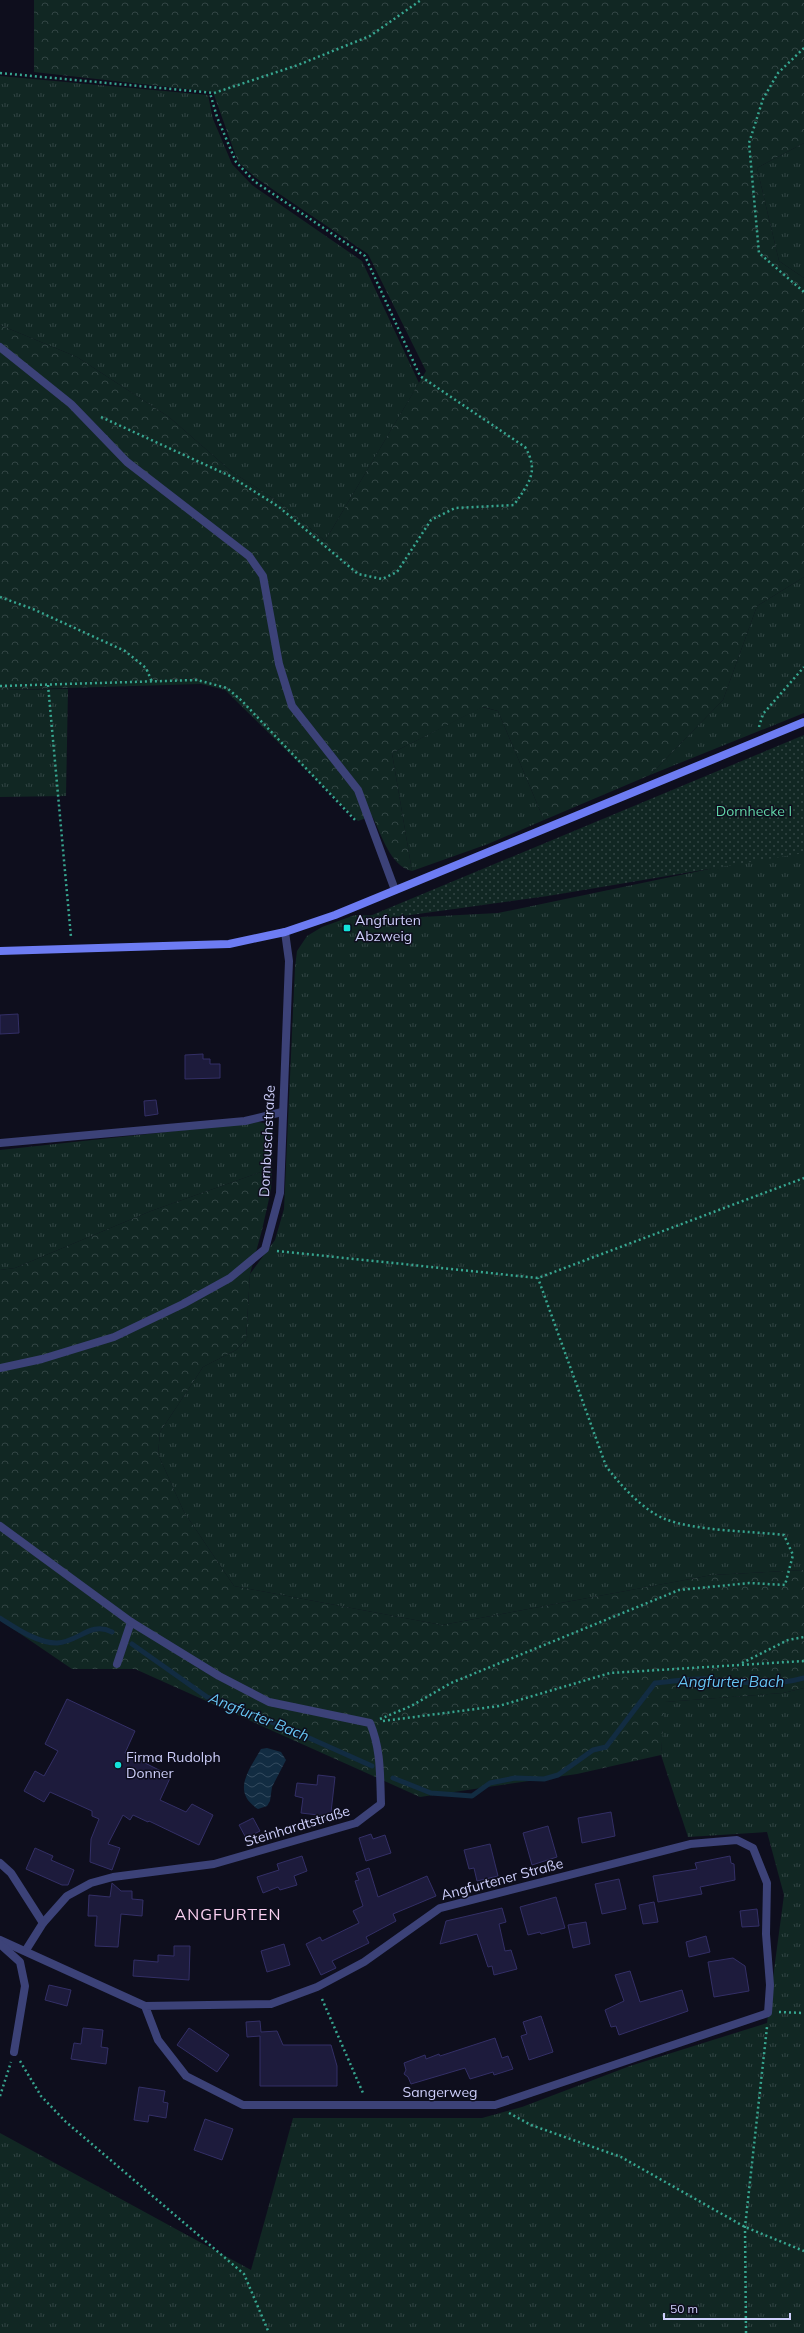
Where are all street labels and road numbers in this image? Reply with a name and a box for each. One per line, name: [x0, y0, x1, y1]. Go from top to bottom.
street label: Dornbuschstraße: [255, 1085, 279, 1197]
street label: Steinhardtstraße: [242, 1801, 352, 1851]
street label: Angfurtener Straße: [439, 1854, 565, 1904]
street label: Sangerweg: [402, 2083, 478, 2101]

